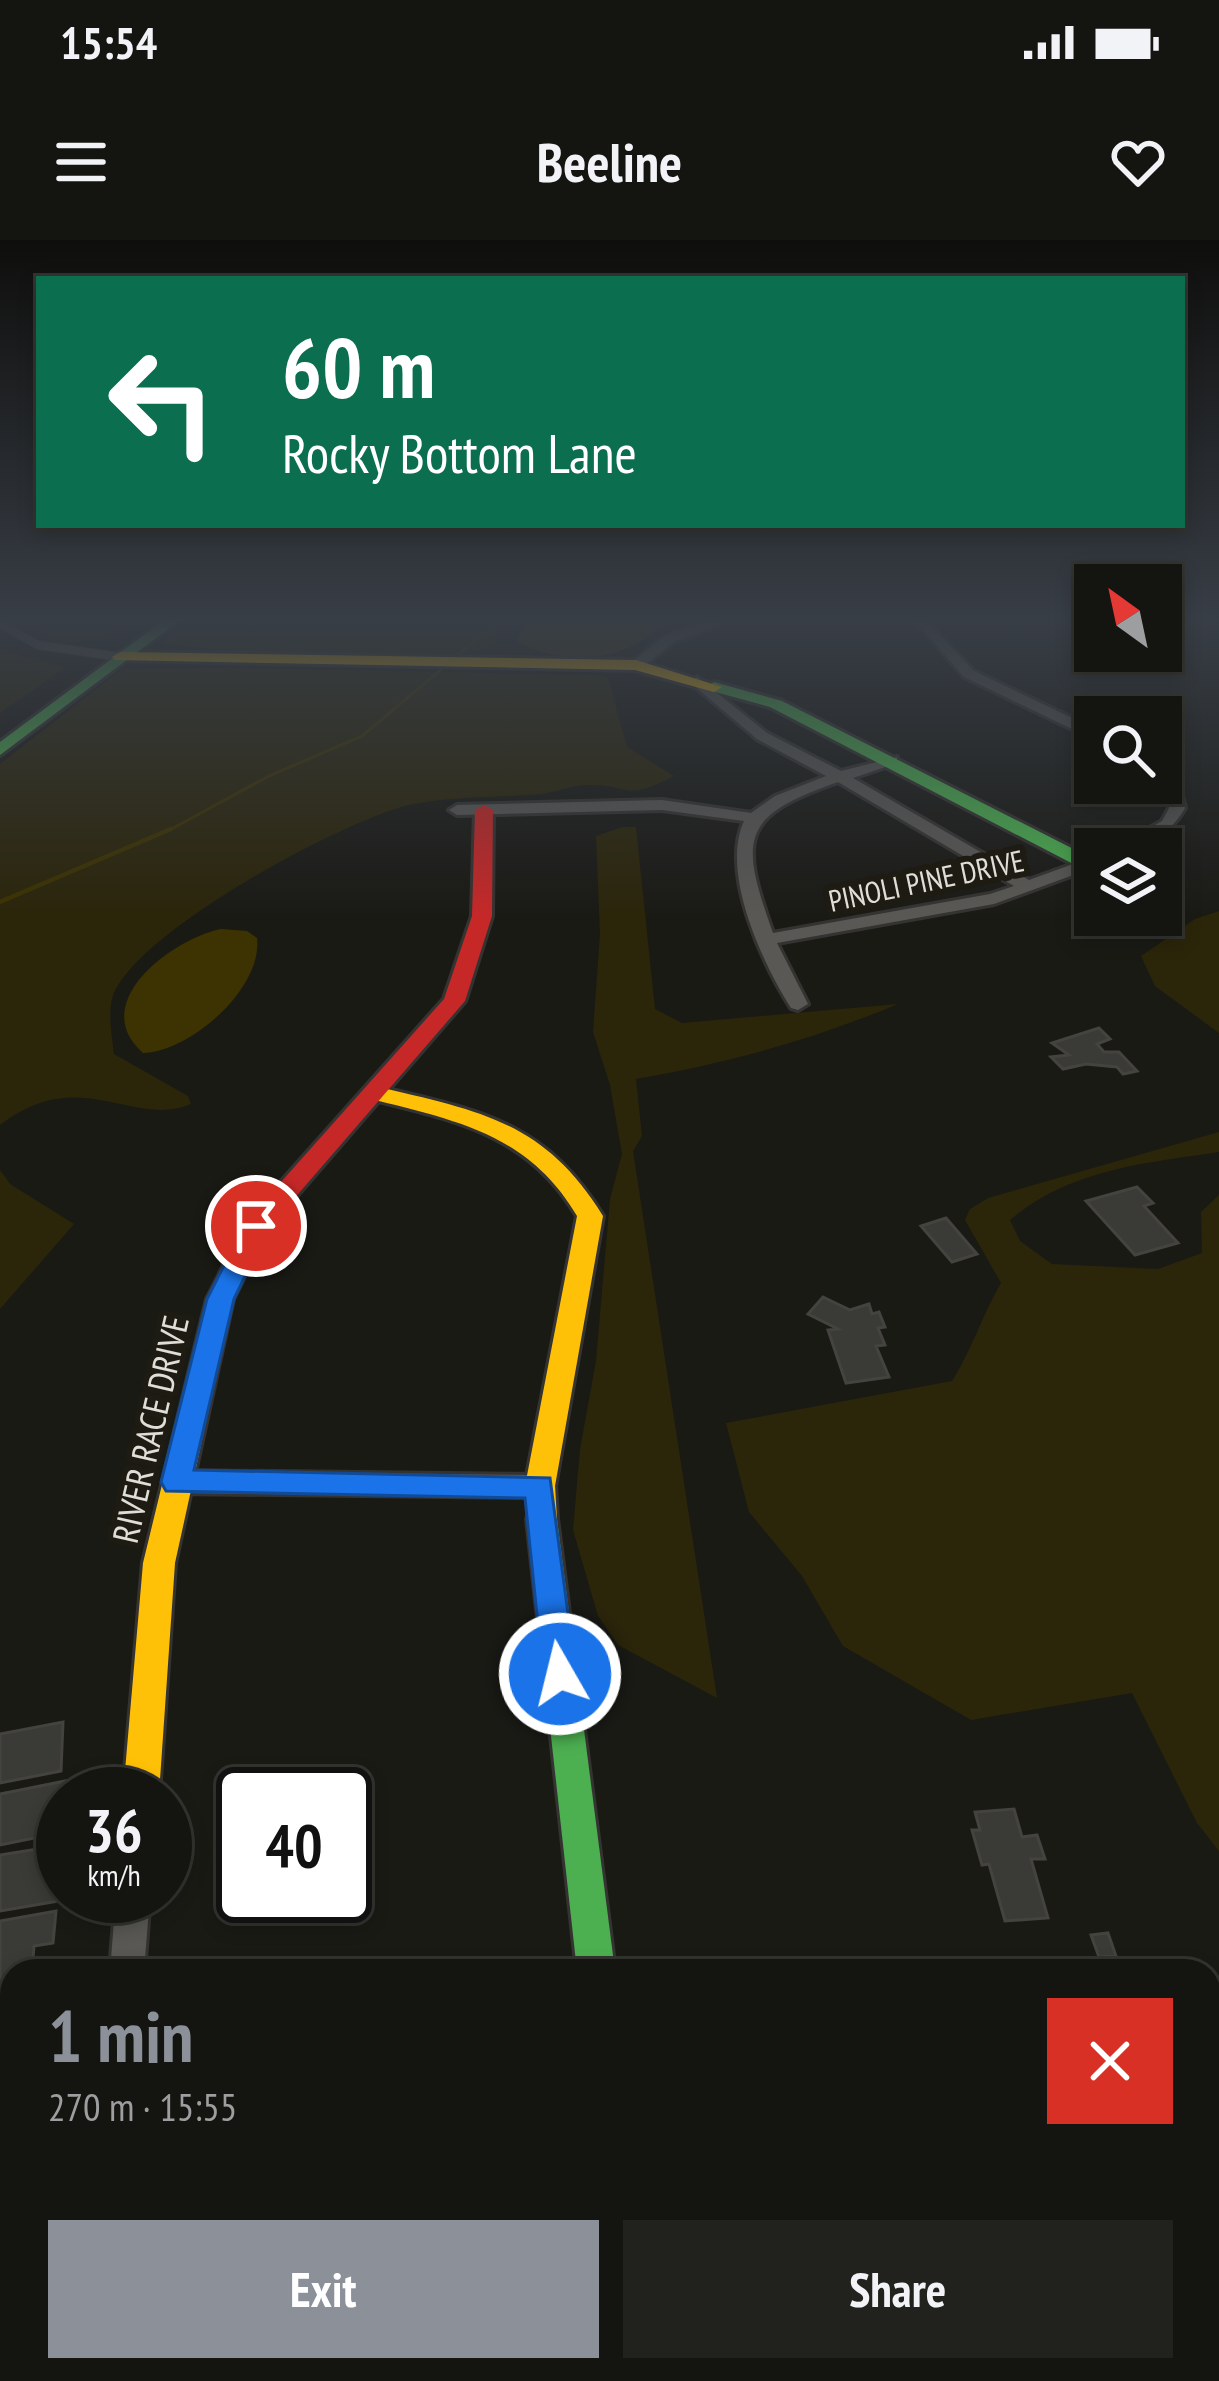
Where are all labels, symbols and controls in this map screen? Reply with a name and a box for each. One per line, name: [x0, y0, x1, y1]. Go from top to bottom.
text: 15:54: [60, 13, 157, 71]
text: Beeline: [537, 127, 682, 197]
icon: menu: [48, 129, 114, 195]
icon: heart: [1105, 129, 1171, 195]
text: 60 m: [282, 312, 435, 421]
icon: left: [84, 324, 240, 480]
text: Rocky Bottom Lane: [282, 418, 637, 488]
north arrow: [1074, 564, 1182, 672]
map controls: [1074, 564, 1182, 936]
button: search: [1074, 696, 1182, 804]
button: layers: [1074, 828, 1182, 936]
street label: PINOLI PINE DRIVE: [825, 840, 1027, 920]
pin: [205, 1175, 307, 1277]
icon: arrive: [223, 1193, 289, 1259]
street label: RIVER RACE DRIVE: [101, 1311, 199, 1547]
position arrow: [497, 1611, 623, 1737]
speed limit sign: 40: [216, 1767, 372, 1923]
text: 36: [85, 1791, 143, 1869]
text: km/h: [87, 1855, 141, 1894]
text: 1 min: [48, 1989, 193, 2082]
button: close: [1047, 1998, 1173, 2124]
text: 270 m · 15:55: [48, 2081, 237, 2132]
button: Exit: [48, 2220, 599, 2358]
button: Share: [623, 2220, 1173, 2358]

